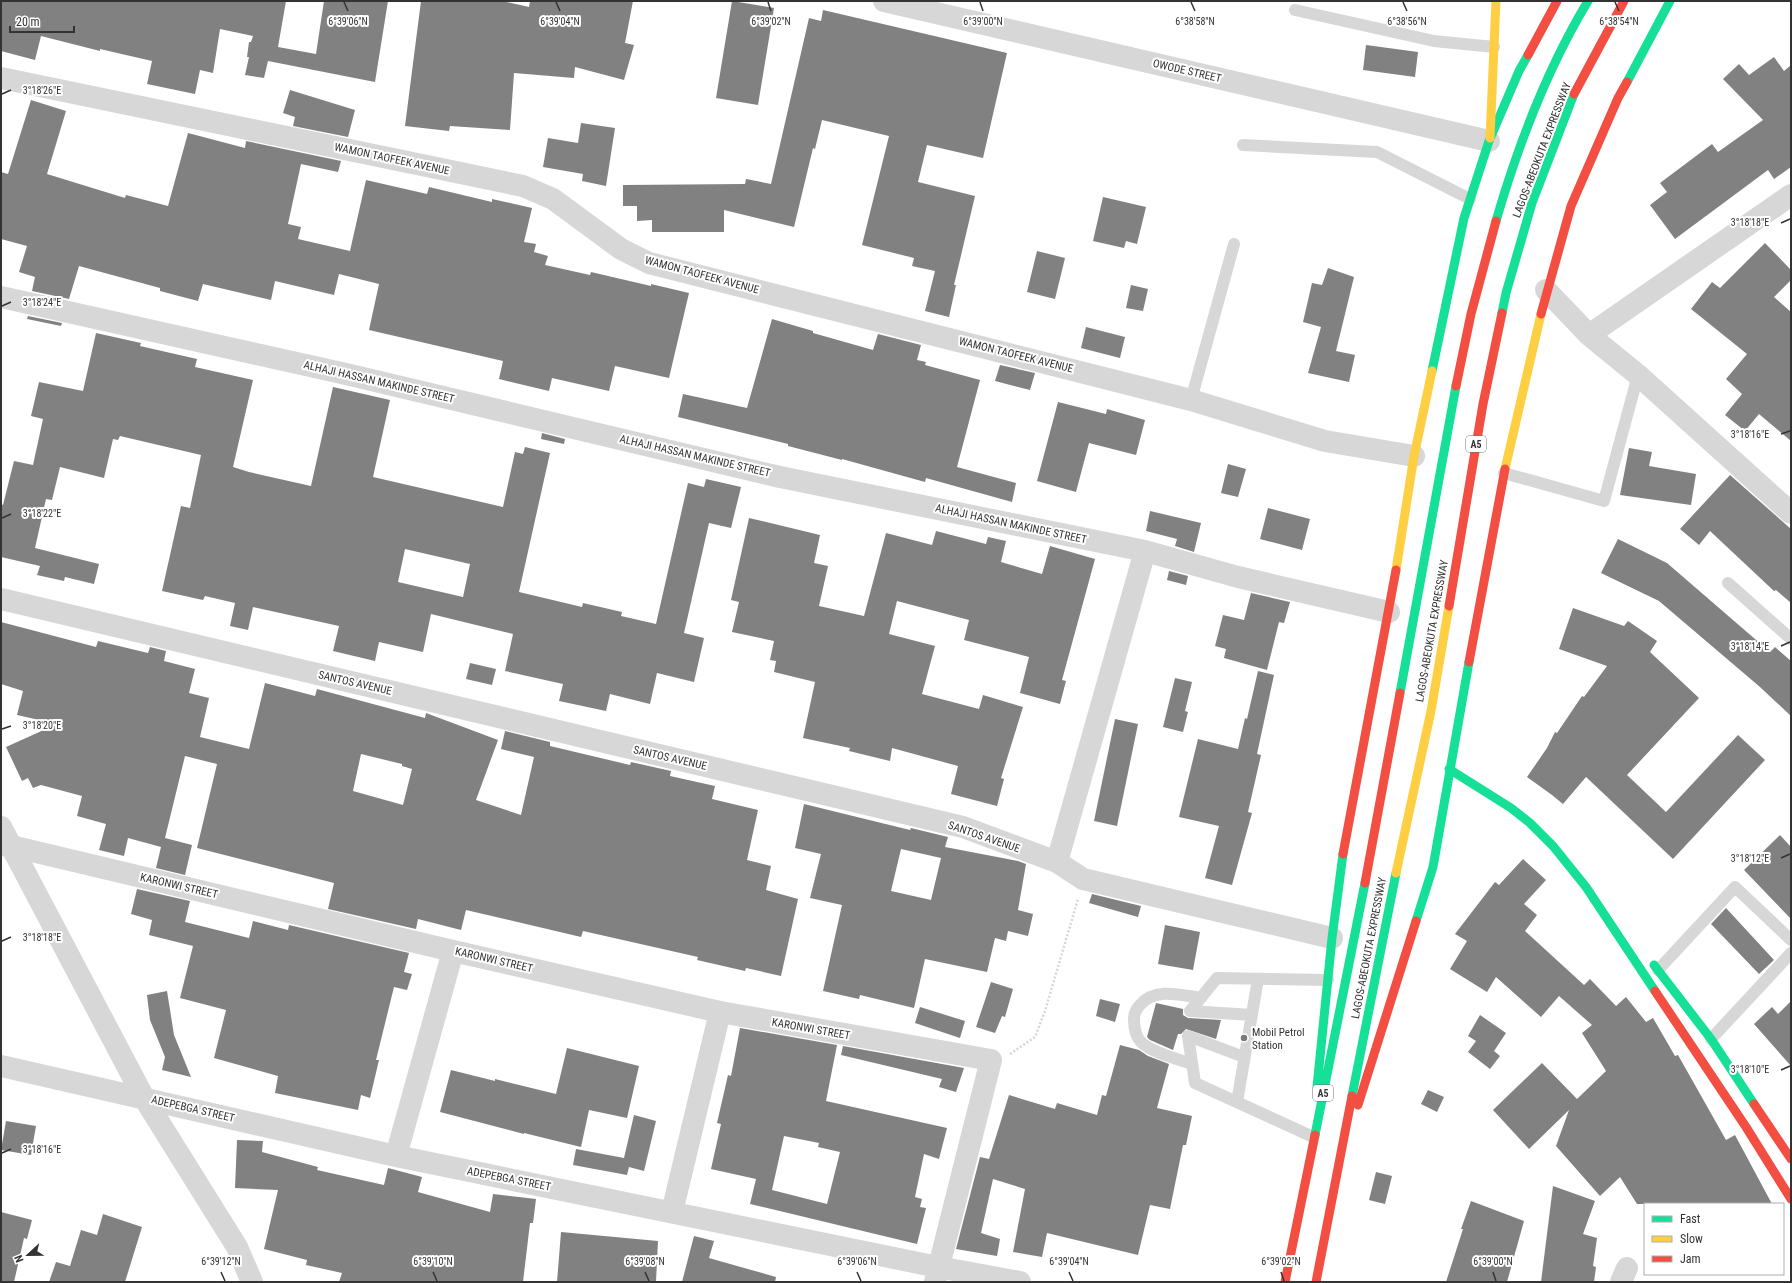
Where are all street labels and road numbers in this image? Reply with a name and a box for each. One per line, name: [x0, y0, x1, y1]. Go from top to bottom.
street label: OWODE STREET: [1151, 57, 1223, 85]
street label: LAGOS-ABEOKUTA EXPRESSWAY: [1510, 80, 1574, 220]
street label: WAMON TAOFEEK AVENUE: [333, 140, 451, 178]
street label: WAMON TAOFEEK AVENUE: [644, 254, 761, 297]
street label: WAMON TAOFEEK AVENUE: [957, 334, 1075, 376]
street label: ALHAJI HASSAN MAKINDE STREET: [302, 358, 456, 406]
street label: ALHAJI HASSAN MAKINDE STREET: [618, 432, 772, 480]
road number: A5: [1466, 436, 1486, 452]
street label: ALHAJI HASSAN MAKINDE STREET: [934, 502, 1088, 546]
street label: LAGOS-ABEOKUTA EXPRESSWAY: [1413, 559, 1451, 703]
street label: SANTOS AVENUE: [317, 668, 394, 698]
street label: SANTOS AVENUE: [632, 743, 709, 773]
street label: SANTOS AVENUE: [946, 819, 1022, 856]
street label: KARONWI STREET: [139, 871, 219, 901]
street label: LAGOS-ABEOKUTA EXPRESSWAY: [1349, 876, 1389, 1020]
street label: KARONWI STREET: [454, 945, 534, 975]
street label: KARONWI STREET: [771, 1016, 851, 1042]
road number: A5: [1313, 1085, 1333, 1101]
street label: ADEPEBGA STREET: [150, 1093, 236, 1125]
street label: ADEPEBGA STREET: [466, 1165, 552, 1194]

